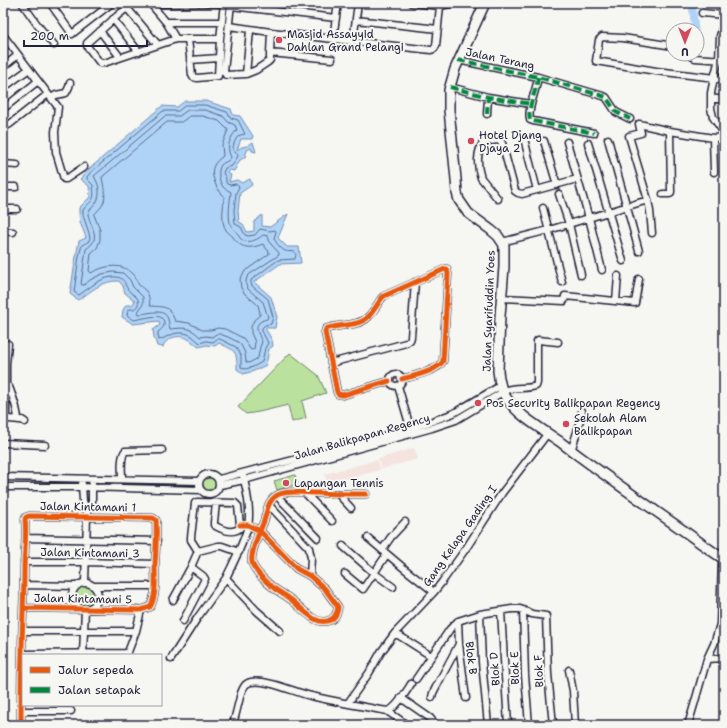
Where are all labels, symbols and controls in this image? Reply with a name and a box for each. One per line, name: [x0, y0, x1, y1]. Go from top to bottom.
scale bar: [24, 22, 147, 48]
north arrow: [665, 22, 705, 62]
place label: Masjid Assayyid Dahlan Grand Pelangi: [287, 27, 404, 55]
text: 200 m: [30, 28, 69, 44]
marker: Masjid Assayyid Dahlan Grand Pelangi: [274, 35, 284, 45]
street label: Jalan Terang: [464, 44, 536, 74]
text: U: [681, 44, 689, 59]
place label: Hotel Djang Djaya 2: [479, 128, 542, 156]
marker: Hotel Djang Djaya 2: [466, 136, 476, 146]
street label: Jalan Syarifuddin Yoes: [479, 250, 499, 372]
place label: Pos Security Balikpapan Regency: [486, 396, 660, 411]
marker: Pos Security Balikpapan Regency: [473, 398, 483, 408]
street label: Jalan Balikpapan Regency: [292, 410, 432, 464]
place label: Sekolah Alam Balikpapan: [574, 411, 647, 439]
marker: Sekolah Alam Balikpapan: [561, 419, 571, 429]
place label: Lapangan Tennis: [294, 476, 384, 491]
marker: Lapangan Tennis: [281, 478, 291, 488]
street label: Gang Kelapa Gading I: [419, 482, 501, 590]
street label: Jalan Kintamani 1: [40, 499, 136, 515]
street label: Jalan Kintamani 3: [40, 545, 140, 561]
street label: Jalan Kintamani 5: [34, 591, 133, 607]
street label: Blok B: [462, 641, 481, 676]
street label: Blok E: [507, 651, 523, 685]
street label: Blok D: [486, 652, 504, 686]
legend: [22, 654, 162, 706]
street label: Blok F: [531, 654, 547, 688]
text: Jalur sepeda: [58, 662, 134, 678]
text: Jalan setapak: [58, 682, 141, 698]

